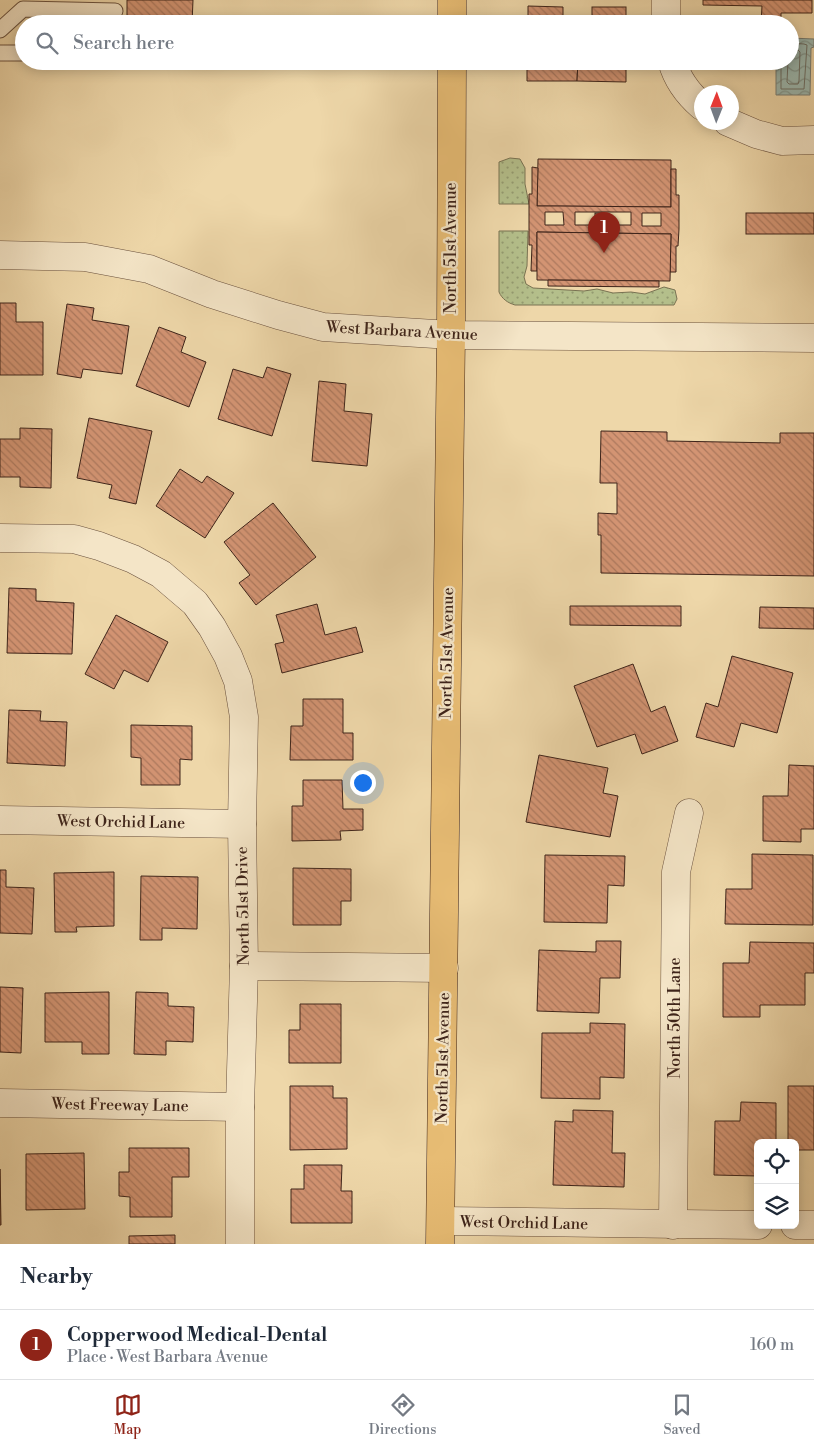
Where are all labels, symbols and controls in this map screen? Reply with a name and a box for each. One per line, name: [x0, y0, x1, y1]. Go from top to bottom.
search box: [15, 15, 799, 70]
icon: search: [33, 29, 61, 57]
text: Search here: [73, 31, 174, 55]
north arrow: [694, 85, 739, 130]
street label: North 51st Avenue: [441, 182, 461, 314]
pin: 1: [588, 212, 620, 253]
street label: West Barbara Avenue: [325, 317, 478, 345]
street label: North 51st Avenue: [436, 587, 458, 719]
your location: [350, 770, 376, 796]
street label: West Orchid Lane: [56, 811, 185, 833]
street label: North 51st Drive: [232, 846, 254, 966]
street label: North 50th Lane: [665, 957, 685, 1079]
street label: North 51st Avenue: [432, 992, 454, 1124]
street label: West Freeway Lane: [50, 1094, 189, 1116]
map controls: [754, 1139, 799, 1229]
button: locate: [754, 1139, 799, 1184]
button: layers: [754, 1184, 799, 1229]
street label: West Orchid Lane: [459, 1212, 588, 1234]
text: Nearby: [20, 1264, 93, 1290]
text: Copperwood Medical-Dental: [67, 1323, 327, 1347]
text: 1: [32, 1335, 40, 1355]
text: 160 m: [750, 1335, 794, 1355]
text: Place · West Barbara Avenue: [67, 1347, 268, 1367]
tab: Map: [114, 1391, 142, 1439]
tab: Directions: [369, 1391, 436, 1439]
tab: Saved: [664, 1391, 700, 1439]

